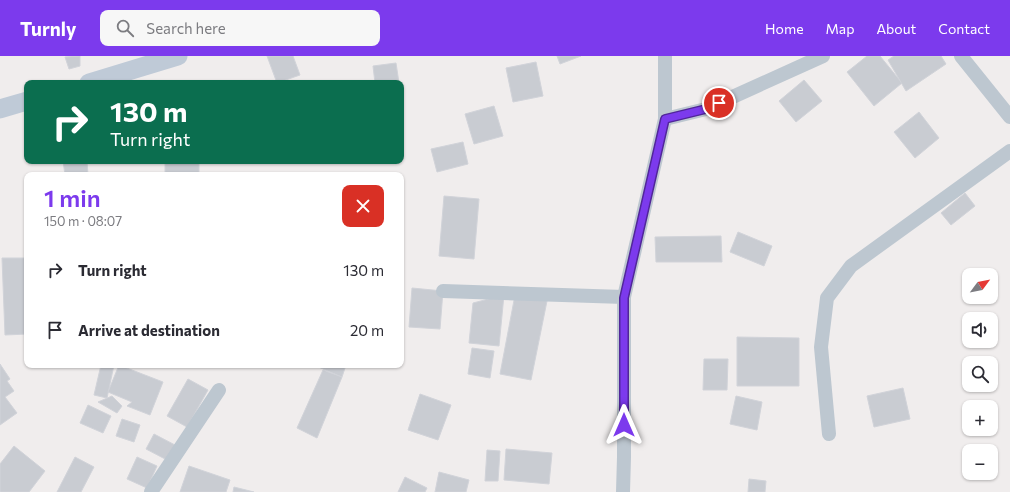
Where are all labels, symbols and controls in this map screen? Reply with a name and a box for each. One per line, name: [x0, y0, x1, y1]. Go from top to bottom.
search box: [100, 10, 380, 46]
text: Turnly: [20, 17, 76, 40]
icon: search: [114, 17, 136, 39]
text: Search here: [146, 19, 226, 37]
text: Home: [765, 20, 804, 37]
text: Map: [826, 20, 854, 37]
text: About: [876, 20, 916, 37]
text: Contact: [938, 20, 990, 37]
pin: [702, 86, 736, 120]
icon: arrive: [708, 92, 730, 114]
text: 130 m: [110, 94, 187, 128]
icon: right: [44, 96, 96, 148]
text: Turn right: [110, 128, 190, 150]
text: 1 min: [44, 183, 101, 212]
button: close: [342, 185, 384, 227]
text: 150 m · 08:07: [44, 213, 122, 229]
icon: right: [44, 259, 66, 281]
text: Turn right: [78, 261, 147, 279]
text: 130 m: [343, 261, 384, 279]
north arrow: [962, 268, 998, 304]
map controls: [962, 268, 998, 480]
button: sound: [962, 312, 998, 348]
icon: arrive: [44, 319, 66, 341]
text: Arrive at destination: [78, 321, 220, 339]
text: 20 m: [350, 321, 384, 339]
button: search: [962, 356, 998, 392]
button: +: [962, 400, 998, 436]
position arrow: [603, 404, 645, 446]
button: −: [962, 444, 998, 480]

